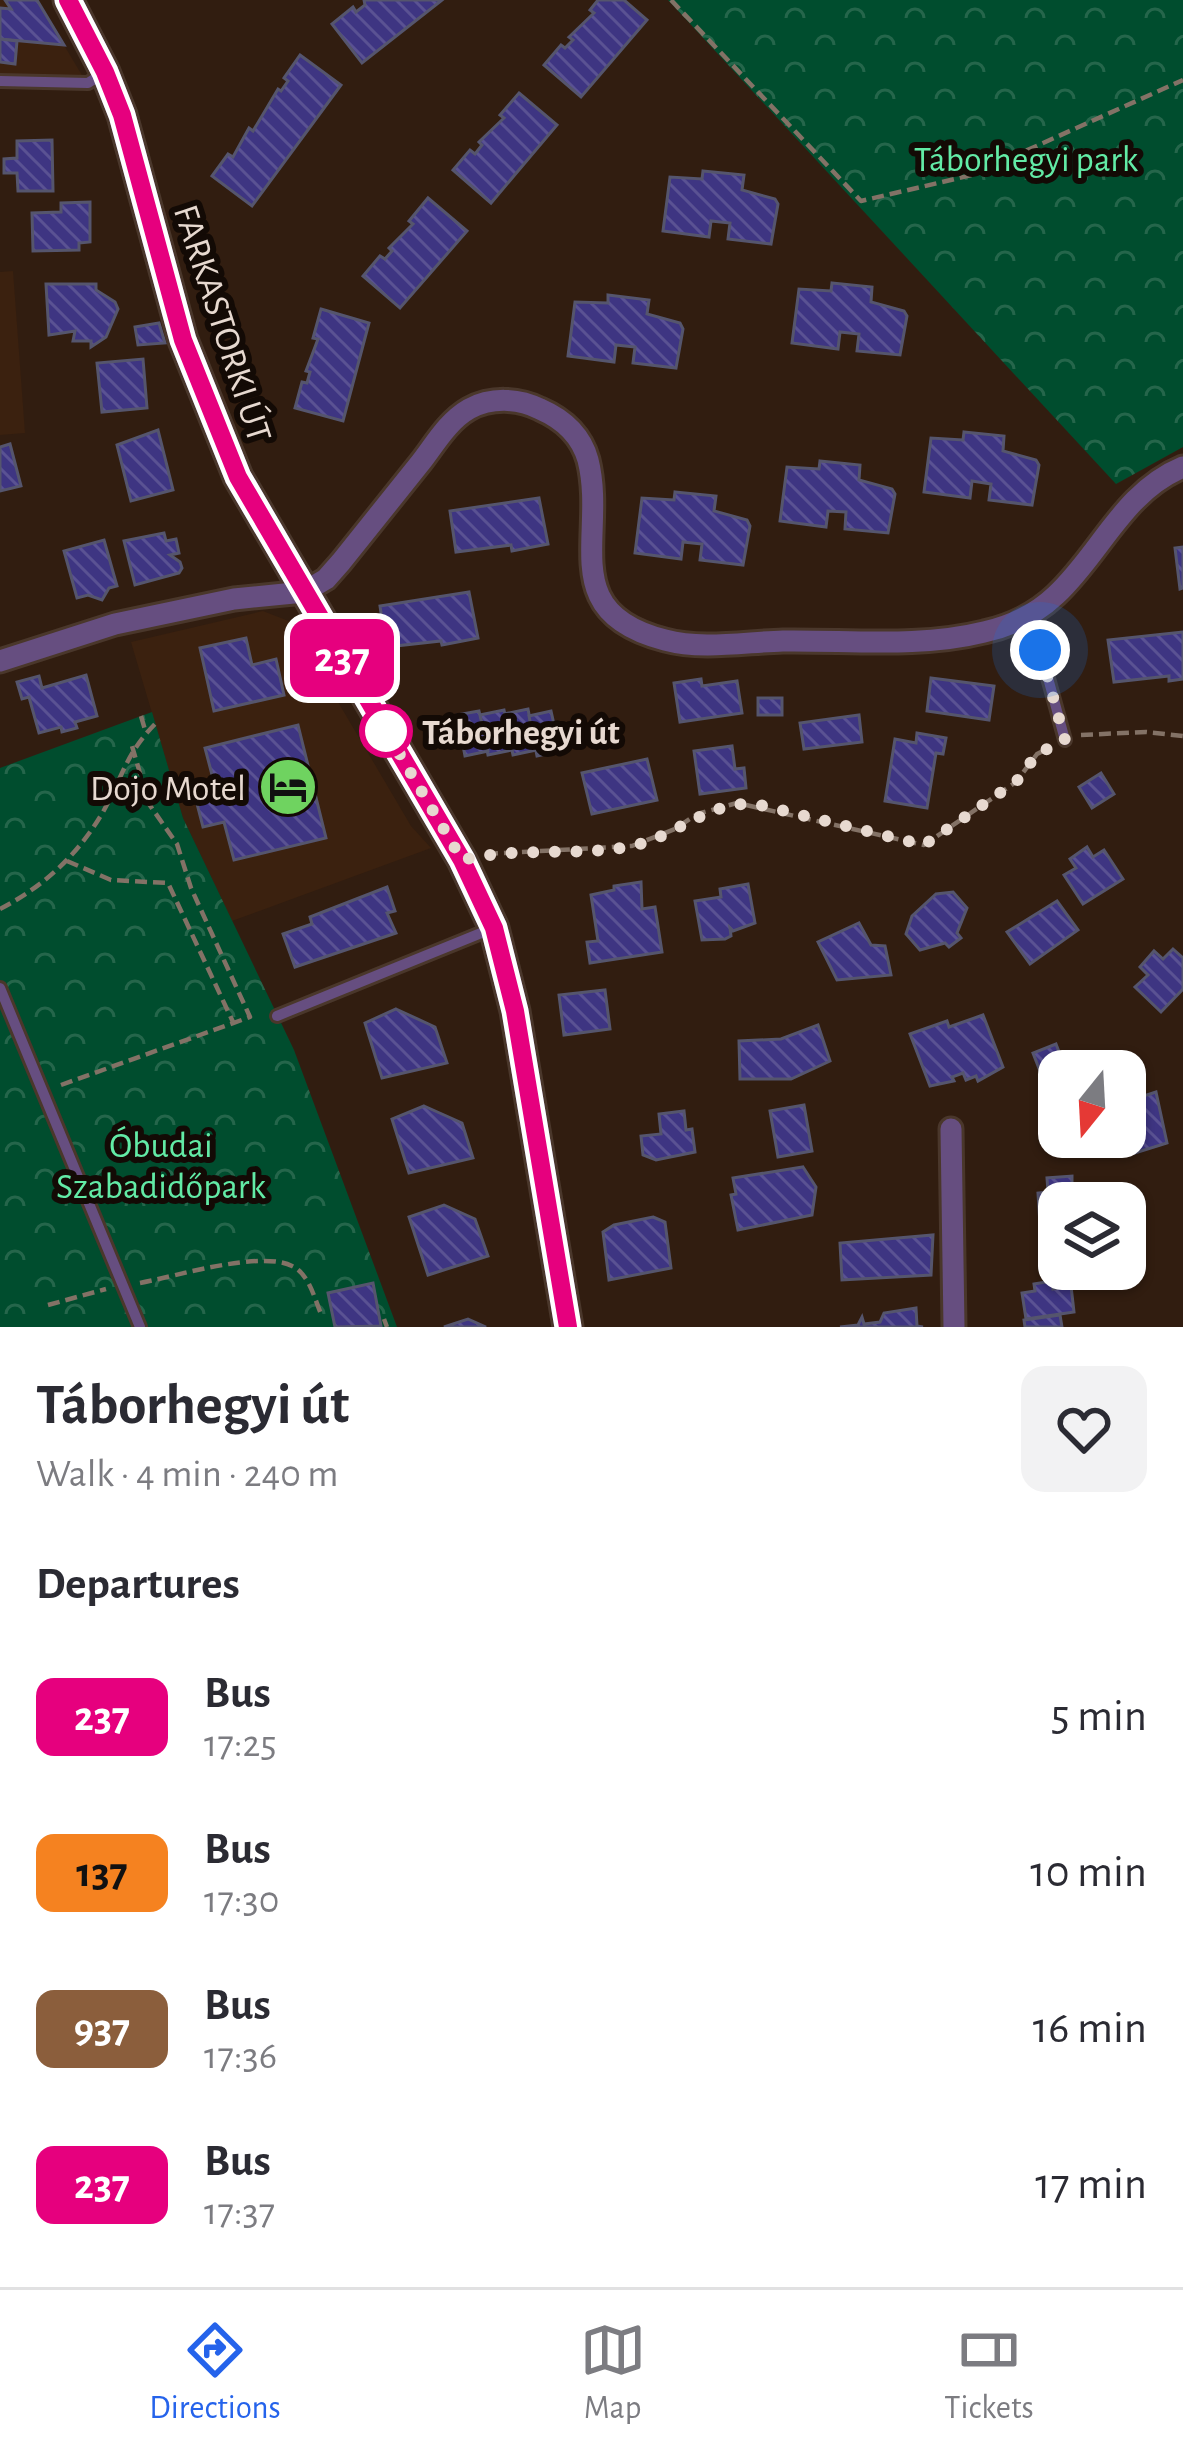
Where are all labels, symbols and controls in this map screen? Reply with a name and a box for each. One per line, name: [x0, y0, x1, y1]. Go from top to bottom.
park label: Táborhegyi park: [914, 142, 1139, 178]
street label: FARKASTORKI ÚT: [167, 200, 280, 447]
line badge: 237: [273, 619, 411, 697]
your location: [1010, 620, 1070, 680]
text: 237: [314, 637, 370, 679]
marker: Táborhegyi út: [361, 706, 411, 756]
place label: Táborhegyi út: [422, 715, 620, 751]
hotel icon: Dojo Motel: [257, 756, 319, 818]
place label: Dojo Motel: [90, 771, 246, 807]
north arrow: [1038, 1050, 1146, 1158]
map controls: [1038, 1050, 1146, 1290]
park label: Óbudai Szabadidőpark: [56, 1126, 267, 1205]
button: layers: [1038, 1182, 1146, 1290]
button: heart: [1021, 1366, 1147, 1492]
text: Táborhegyi út: [36, 1377, 349, 1434]
text: Walk · 4 min · 240 m: [36, 1455, 338, 1494]
text: Departures: [36, 1562, 240, 1607]
text: Bus: [204, 1671, 271, 1716]
text: 5 min: [1051, 1694, 1147, 1739]
text: 237: [74, 1696, 130, 1738]
text: 17:25: [204, 1725, 277, 1764]
text: Bus: [204, 1827, 271, 1872]
text: 10 min: [1030, 1850, 1147, 1895]
text: 137: [76, 1852, 128, 1894]
text: 17:30: [204, 1881, 279, 1920]
text: Bus: [204, 1983, 271, 2028]
text: 16 min: [1033, 2006, 1147, 2051]
text: 937: [74, 2008, 130, 2050]
text: 17:36: [204, 2037, 277, 2076]
text: Bus: [204, 2139, 271, 2184]
text: 17 min: [1035, 2162, 1147, 2207]
text: 237: [74, 2164, 130, 2206]
text: 17:37: [204, 2193, 275, 2232]
tab: Directions: [149, 2317, 281, 2429]
tab: Map: [580, 2317, 646, 2429]
tab: Tickets: [944, 2317, 1034, 2429]

